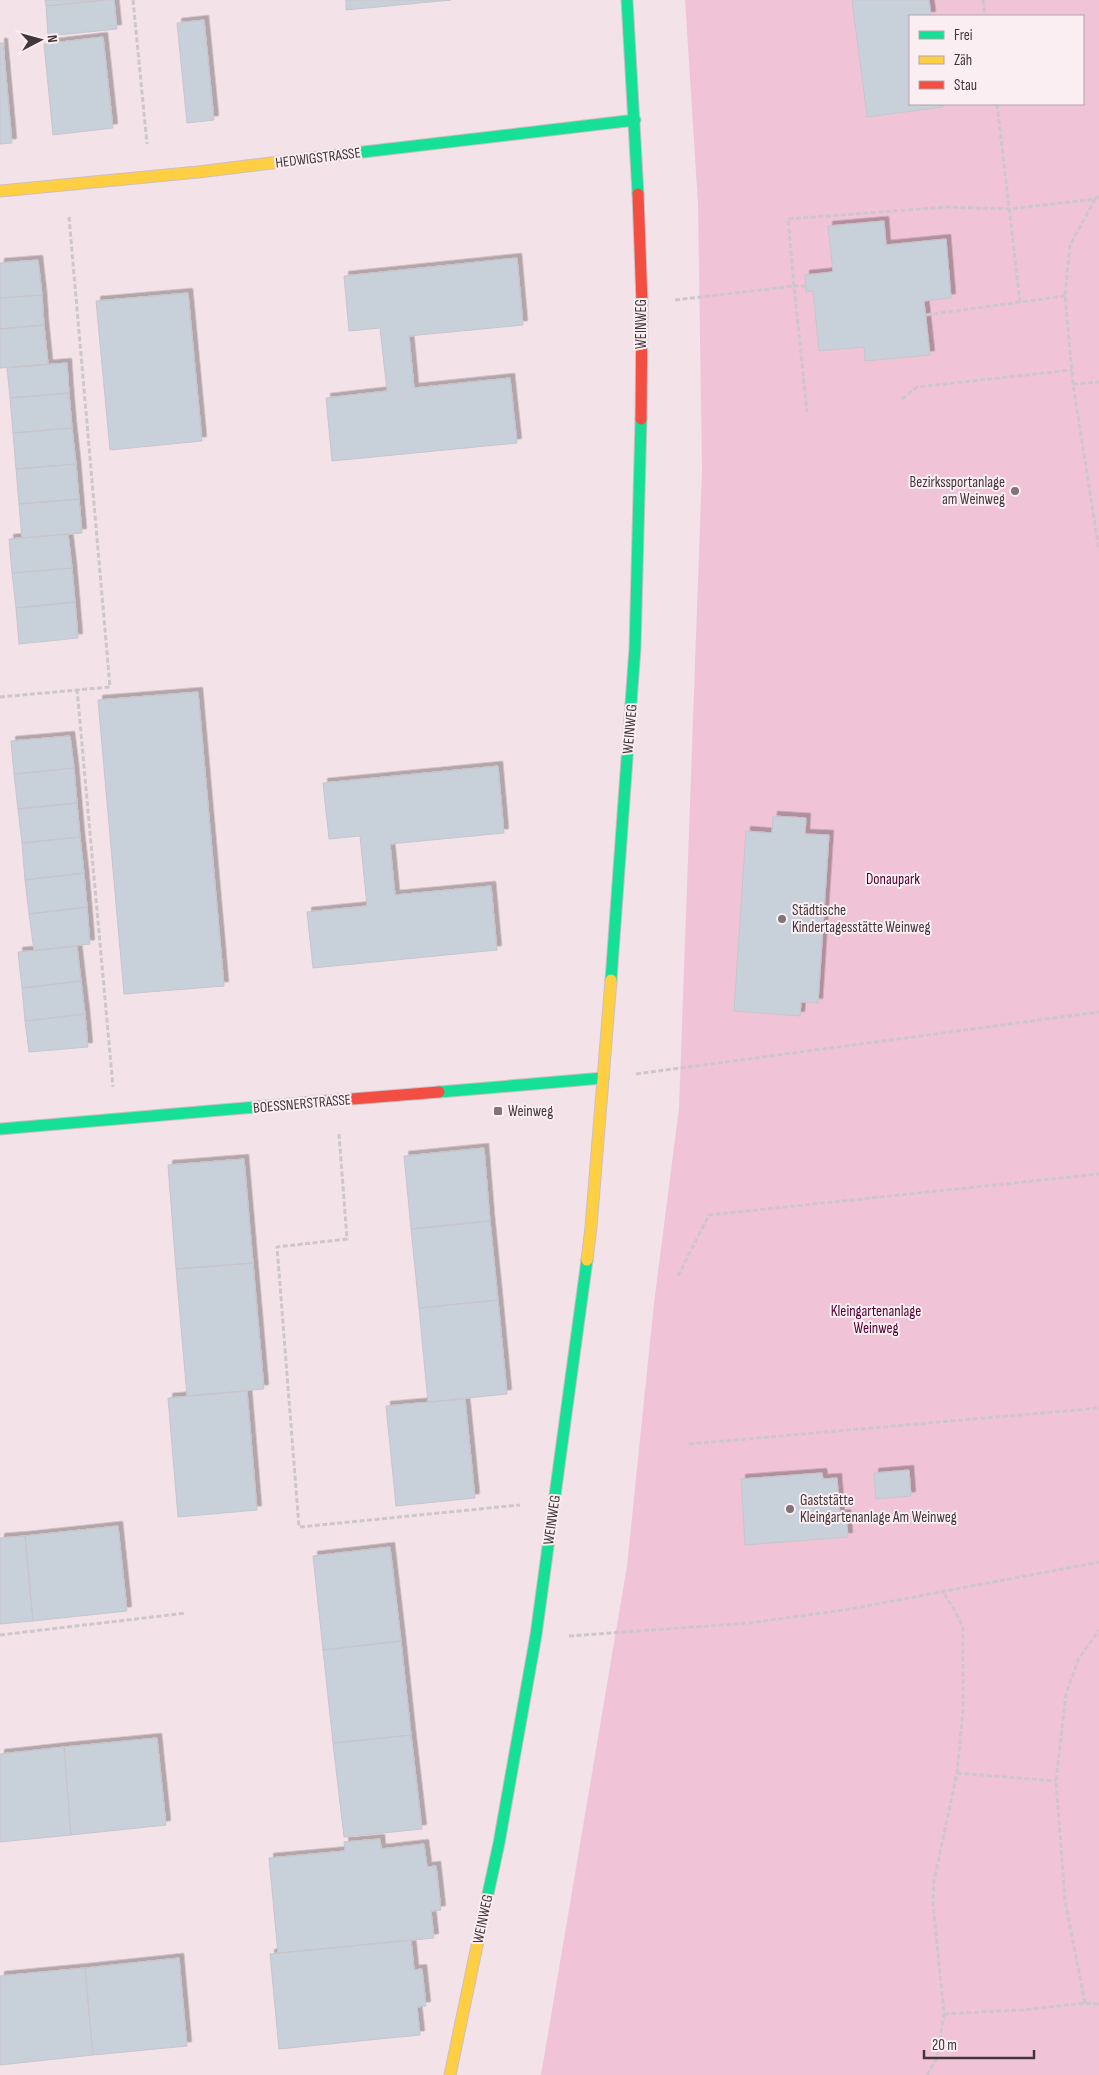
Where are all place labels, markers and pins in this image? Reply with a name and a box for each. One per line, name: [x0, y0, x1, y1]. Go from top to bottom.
place label: Bezirkssportanlage am Weinweg: [910, 473, 1005, 509]
marker: Bezirkssportanlage am Weinweg: [1009, 485, 1021, 497]
place label: Städtische Kindertagesstätte Weinweg: [792, 901, 930, 937]
marker: Städtische Kindertagesstätte Weinweg: [776, 913, 788, 925]
place label: Weinweg: [508, 1102, 553, 1121]
marker: Weinweg: [492, 1105, 504, 1117]
place label: Gaststätte Kleingartenanlage Am Weinweg: [800, 1491, 957, 1527]
marker: Gaststätte Kleingartenanlage Am Weinweg: [784, 1503, 796, 1515]

